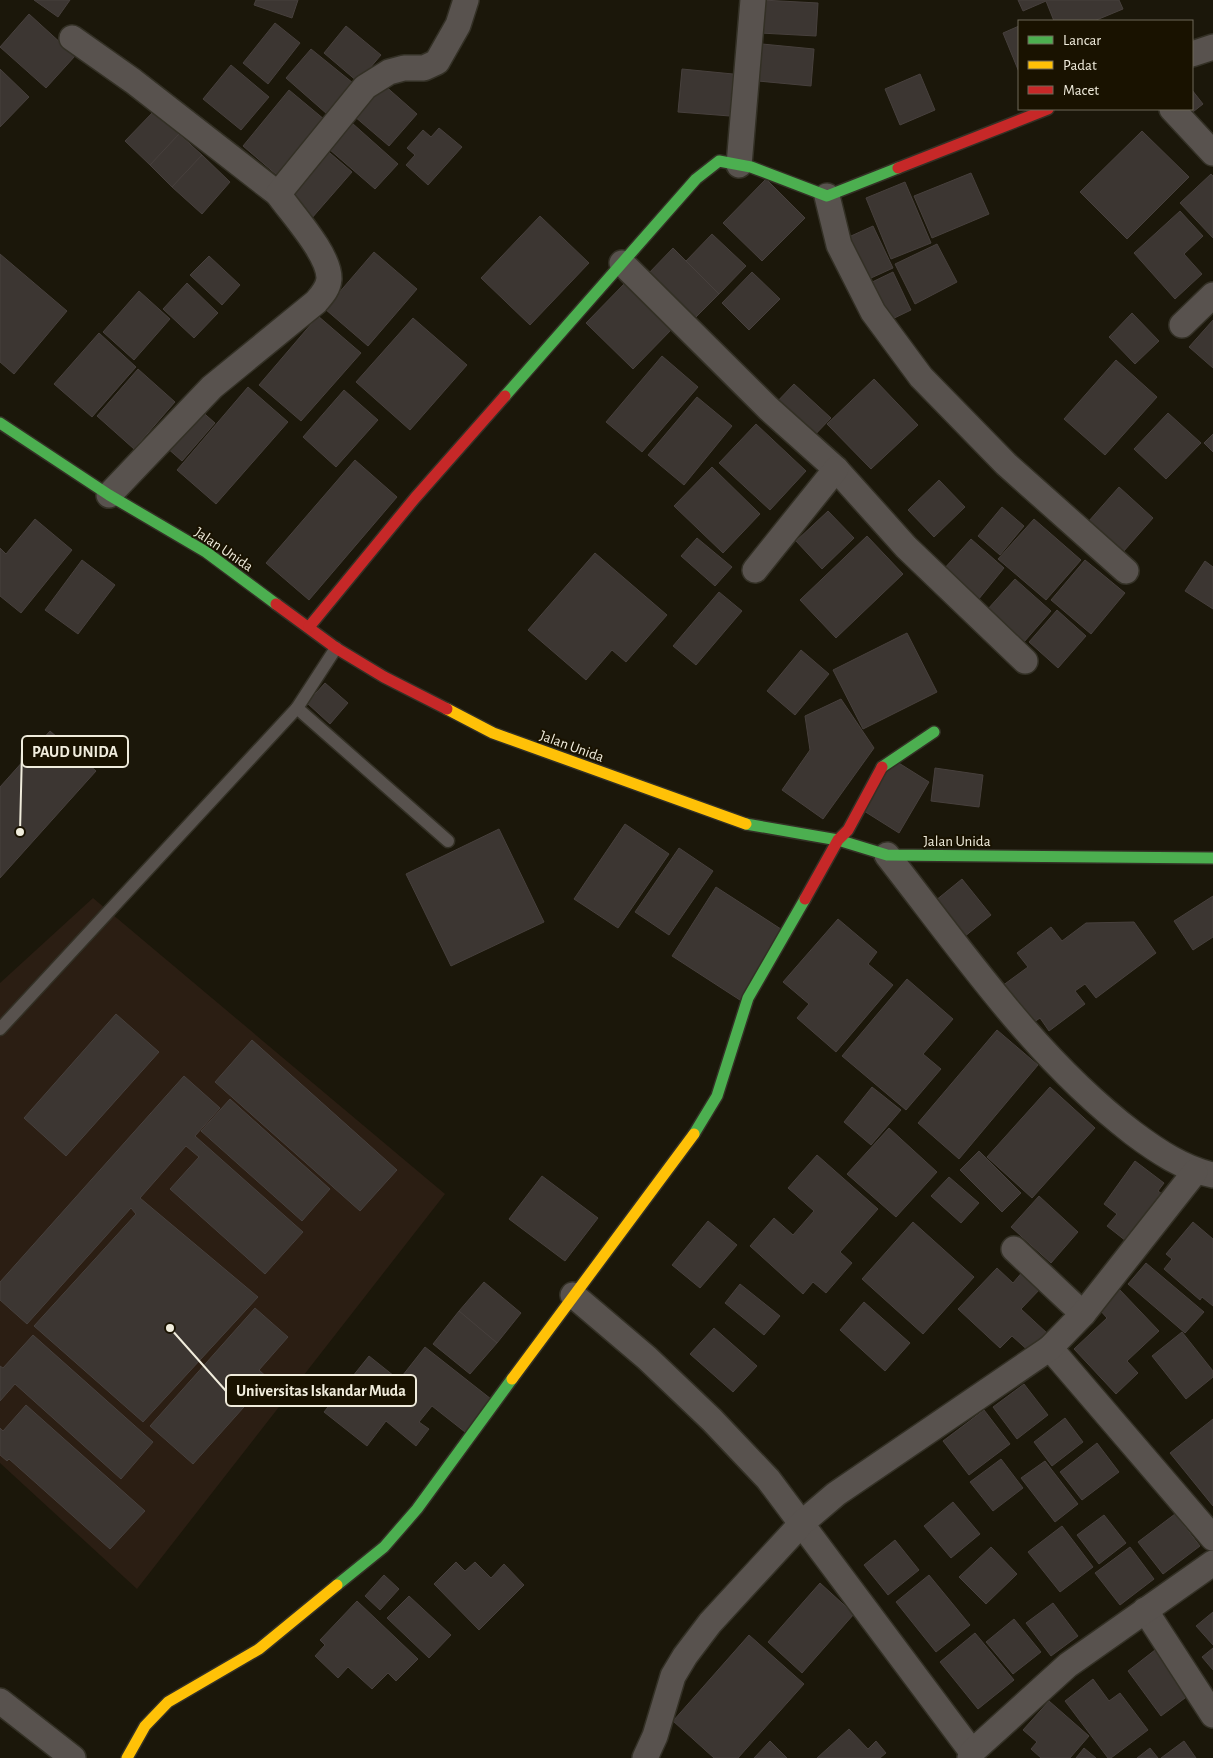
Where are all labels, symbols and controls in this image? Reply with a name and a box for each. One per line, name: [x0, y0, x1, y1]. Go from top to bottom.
legend: [1018, 20, 1193, 110]
text: Lancar: [1063, 33, 1101, 48]
text: Padat: [1063, 58, 1097, 73]
text: Macet: [1063, 83, 1099, 98]
street label: Jalan Unida: [192, 524, 256, 574]
street label: Jalan Unida: [538, 728, 606, 765]
callout: PAUD UNIDA: [22, 736, 128, 767]
text: PAUD UNIDA: [32, 744, 118, 760]
street label: Jalan Unida: [923, 834, 991, 849]
callout: Universitas Iskandar Muda: [226, 1375, 416, 1406]
text: Universitas Iskandar Muda: [236, 1383, 406, 1399]

